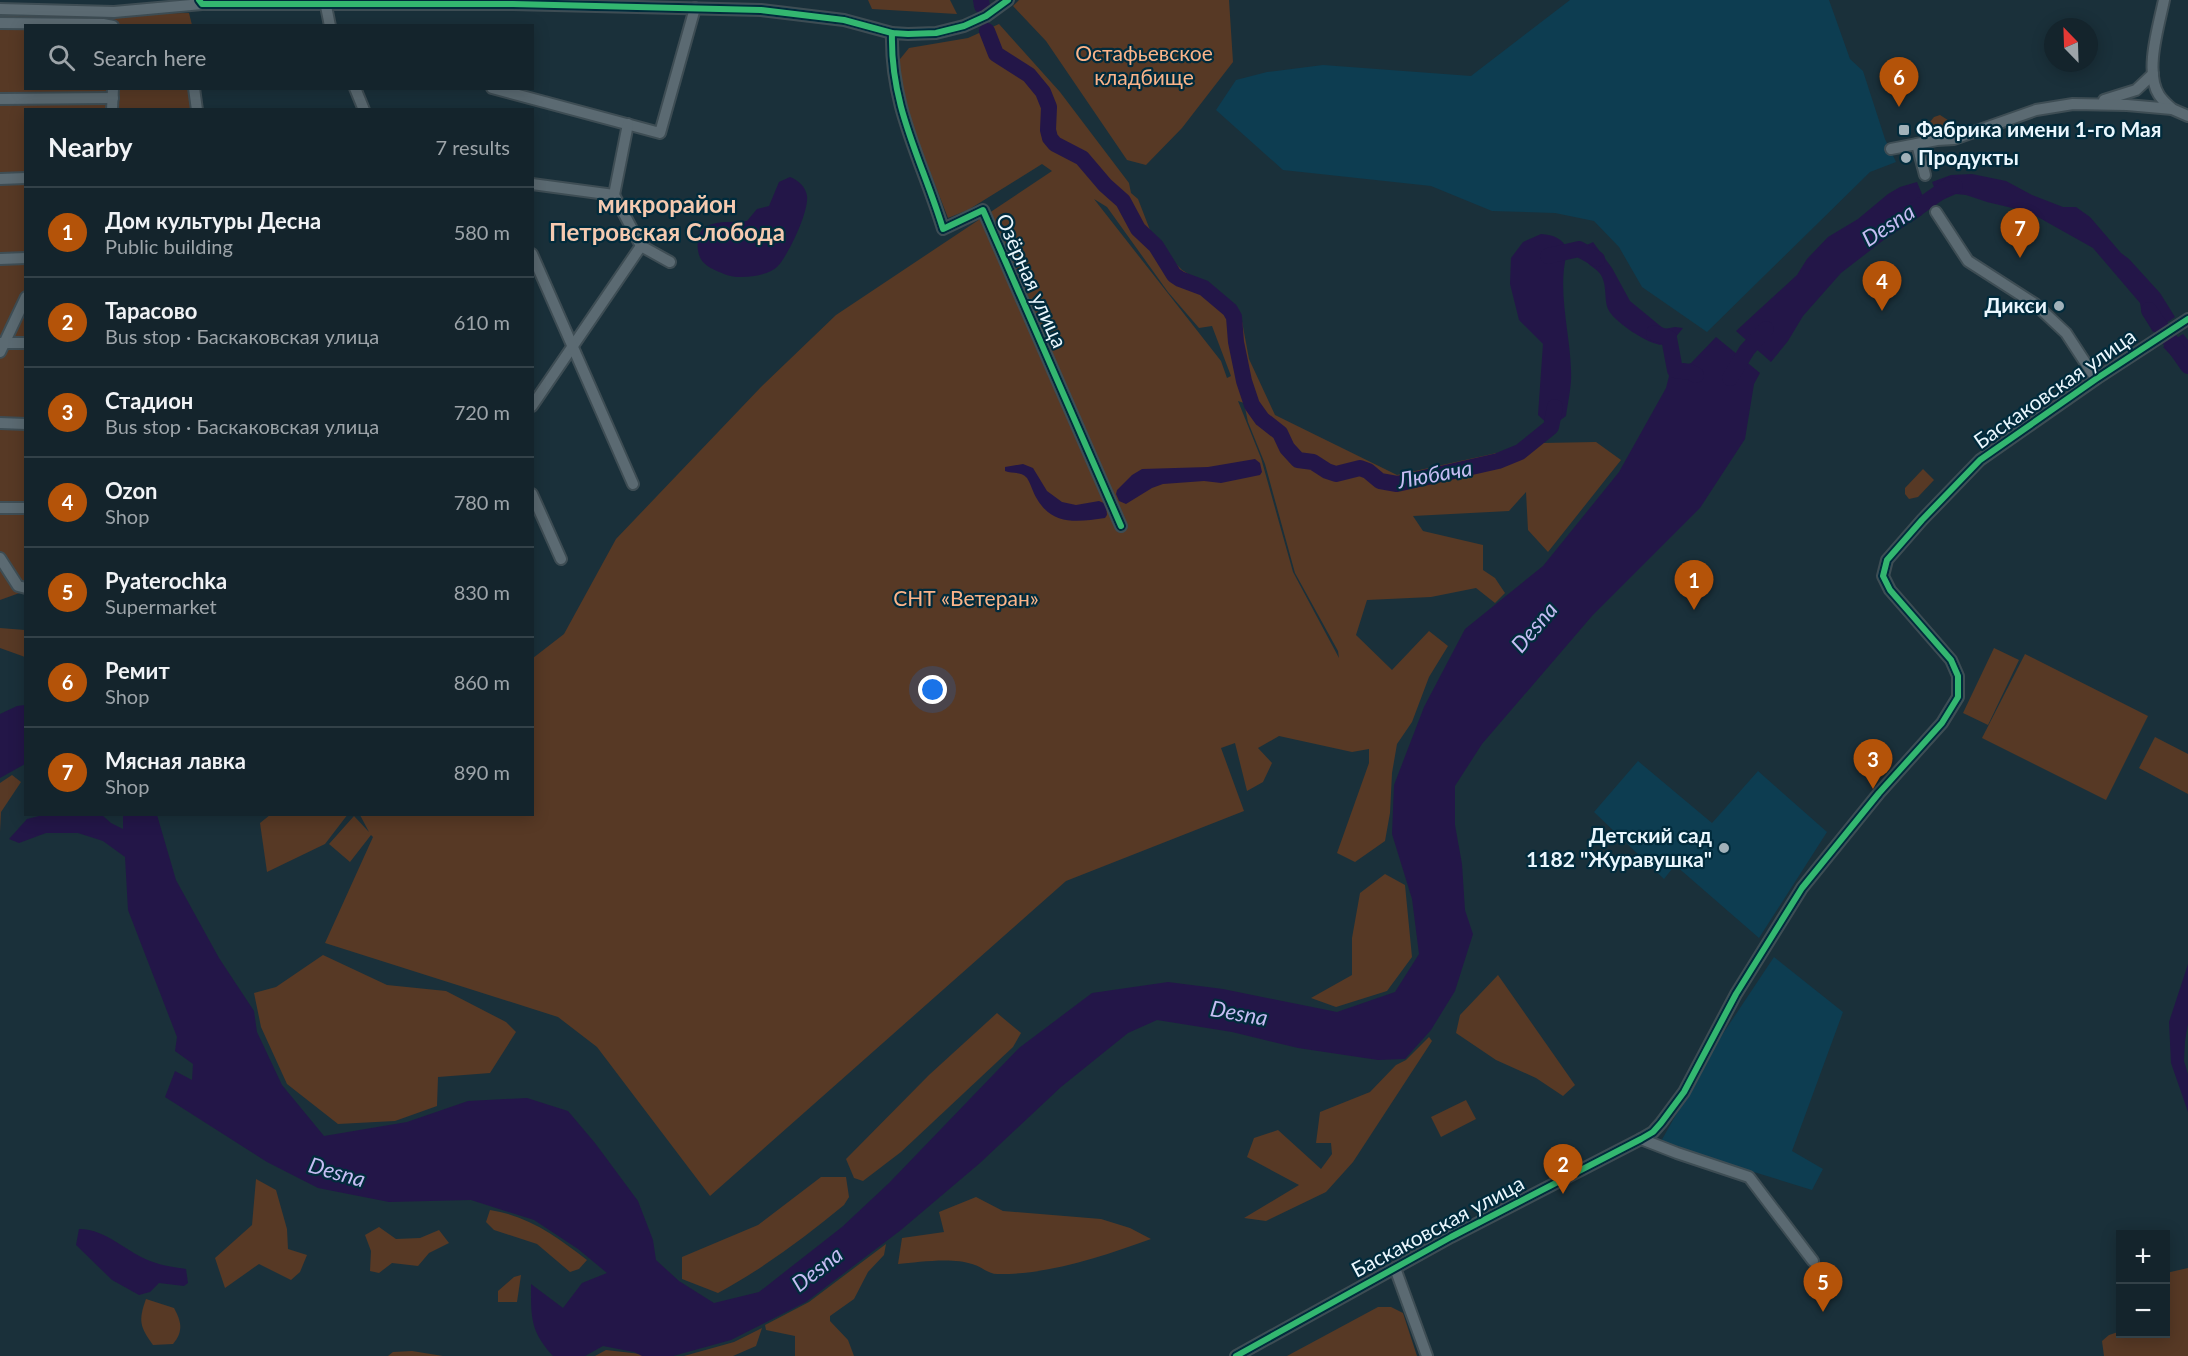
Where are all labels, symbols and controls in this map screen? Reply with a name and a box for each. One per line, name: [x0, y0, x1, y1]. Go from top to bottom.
north arrow: [2044, 18, 2098, 72]
search box: [24, 24, 534, 90]
park label: Остафьевское кладбище: [1075, 40, 1213, 89]
icon: search: [45, 41, 78, 74]
text: Search here: [93, 44, 206, 71]
pin: 6: [1880, 57, 1918, 107]
place label: Фабрика имени 1-го Мая: [1916, 116, 2161, 141]
marker: Фабрика имени 1-го Мая: [1897, 123, 1911, 137]
text: Nearby: [48, 131, 133, 163]
text: 7 results: [435, 135, 510, 159]
place label: Продукты: [1918, 144, 2019, 169]
marker: Продукты: [1899, 151, 1913, 165]
district label: микрорайон Петровская Слобода: [549, 189, 785, 246]
water label: Desna: [1856, 198, 1919, 252]
text: Дом культуры Десна: [105, 207, 321, 234]
pin: 7: [2000, 208, 2040, 258]
street label: Озёрная улица: [992, 209, 1073, 351]
text: 1: [62, 220, 73, 244]
text: 580 m: [454, 220, 510, 244]
text: Public building: [105, 234, 233, 258]
pin: 4: [1862, 262, 1902, 311]
place label: Дикси: [1985, 292, 2047, 317]
text: Тарасово: [105, 297, 197, 324]
marker: Дикси: [2052, 299, 2066, 313]
text: 2: [62, 310, 73, 334]
text: 610 m: [454, 310, 510, 334]
street label: Баскаковская улица: [1968, 322, 2140, 453]
text: Bus stop · Баскаковская улица: [105, 324, 379, 348]
text: Стадион: [105, 387, 193, 414]
text: 3: [62, 400, 73, 424]
text: 720 m: [454, 400, 510, 424]
text: Bus stop · Баскаковская улица: [105, 414, 379, 438]
water label: Любача: [1395, 454, 1474, 493]
text: Ozon: [105, 477, 158, 504]
text: 4: [62, 490, 73, 514]
text: 780 m: [454, 490, 510, 514]
text: Shop: [105, 504, 149, 528]
pin: 1: [1674, 560, 1714, 610]
text: Pyaterochka: [105, 567, 227, 594]
text: 5: [62, 580, 73, 604]
text: 830 m: [454, 580, 510, 604]
park label: СНТ «Ветеран»: [893, 585, 1039, 610]
text: Supermarket: [105, 594, 217, 618]
water label: Desna: [1505, 596, 1563, 657]
text: Ремит: [105, 657, 170, 684]
text: 6: [62, 670, 73, 694]
text: 860 m: [454, 670, 510, 694]
your location: [918, 675, 947, 704]
text: Shop: [105, 684, 149, 708]
pin: 3: [1854, 740, 1892, 789]
text: Мясная лавка: [105, 747, 246, 774]
text: 7: [62, 760, 73, 784]
text: 890 m: [454, 760, 510, 784]
text: Shop: [105, 774, 149, 798]
place label: Детский сад 1182 "Журавушка": [1526, 822, 1712, 871]
marker: Детский сад 1182 "Журавушка": [1717, 841, 1731, 855]
water label: Desna: [1208, 994, 1270, 1031]
pin: 2: [1544, 1144, 1582, 1194]
water label: Desna: [306, 1151, 369, 1192]
street label: Баскаковская улица: [1347, 1170, 1528, 1282]
map controls: [2116, 1230, 2170, 1338]
button: +: [2116, 1230, 2170, 1284]
water label: Desna: [786, 1240, 848, 1297]
pin: 5: [1804, 1262, 1842, 1312]
button: −: [2116, 1284, 2170, 1338]

